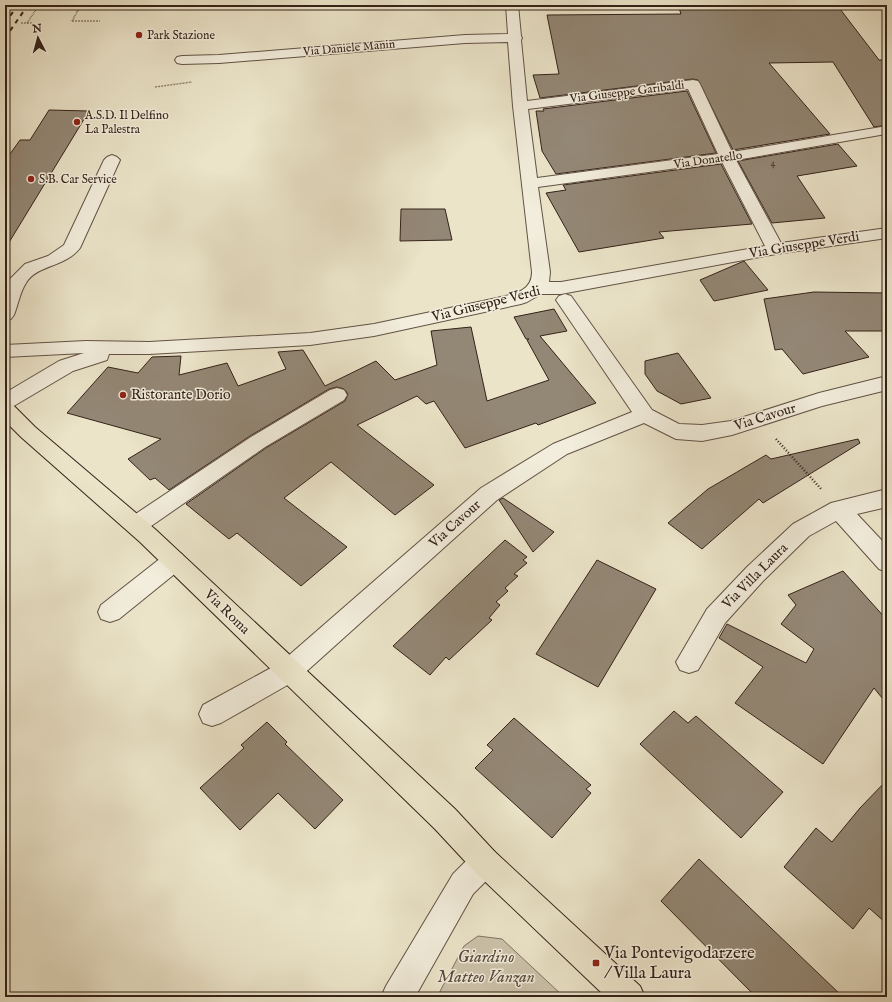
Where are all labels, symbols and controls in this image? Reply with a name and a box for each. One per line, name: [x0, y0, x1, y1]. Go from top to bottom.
north arrow: [18, 18, 58, 58]
text: N: [31, 22, 43, 37]
place label: Park Stazione: [147, 28, 215, 43]
marker: Park Stazione: [134, 30, 144, 40]
street label: Via Daniele Manin: [301, 36, 396, 60]
street label: Via Giuseppe Garibaldi: [568, 78, 685, 108]
place label: A.S.D. Il Delfino La Palestra: [84, 108, 169, 137]
marker: A.S.D. Il Delfino La Palestra: [72, 117, 82, 127]
street label: Via Donatello: [672, 148, 744, 172]
house number: 4: [771, 157, 776, 170]
place label: S.B. Car Service: [39, 172, 117, 187]
marker: S.B. Car Service: [26, 174, 36, 184]
street label: Via Giuseppe Verdi: [747, 227, 861, 263]
street label: Via Giuseppe Verdi: [429, 282, 542, 326]
place label: Ristorante Dorio: [131, 386, 231, 404]
marker: Ristorante Dorio: [118, 390, 128, 400]
street label: Via Cavour: [731, 399, 798, 435]
street label: Via Cavour: [424, 496, 485, 553]
street label: Via Villa Laura: [717, 539, 792, 614]
street label: Via Roma: [200, 585, 254, 639]
place label: Via Pontevigodarzere / Villa Laura: [603, 943, 755, 984]
park label: Giardino Matteo Vanzan: [437, 947, 535, 988]
marker: Via Pontevigodarzere / Villa Laura: [591, 958, 601, 968]

